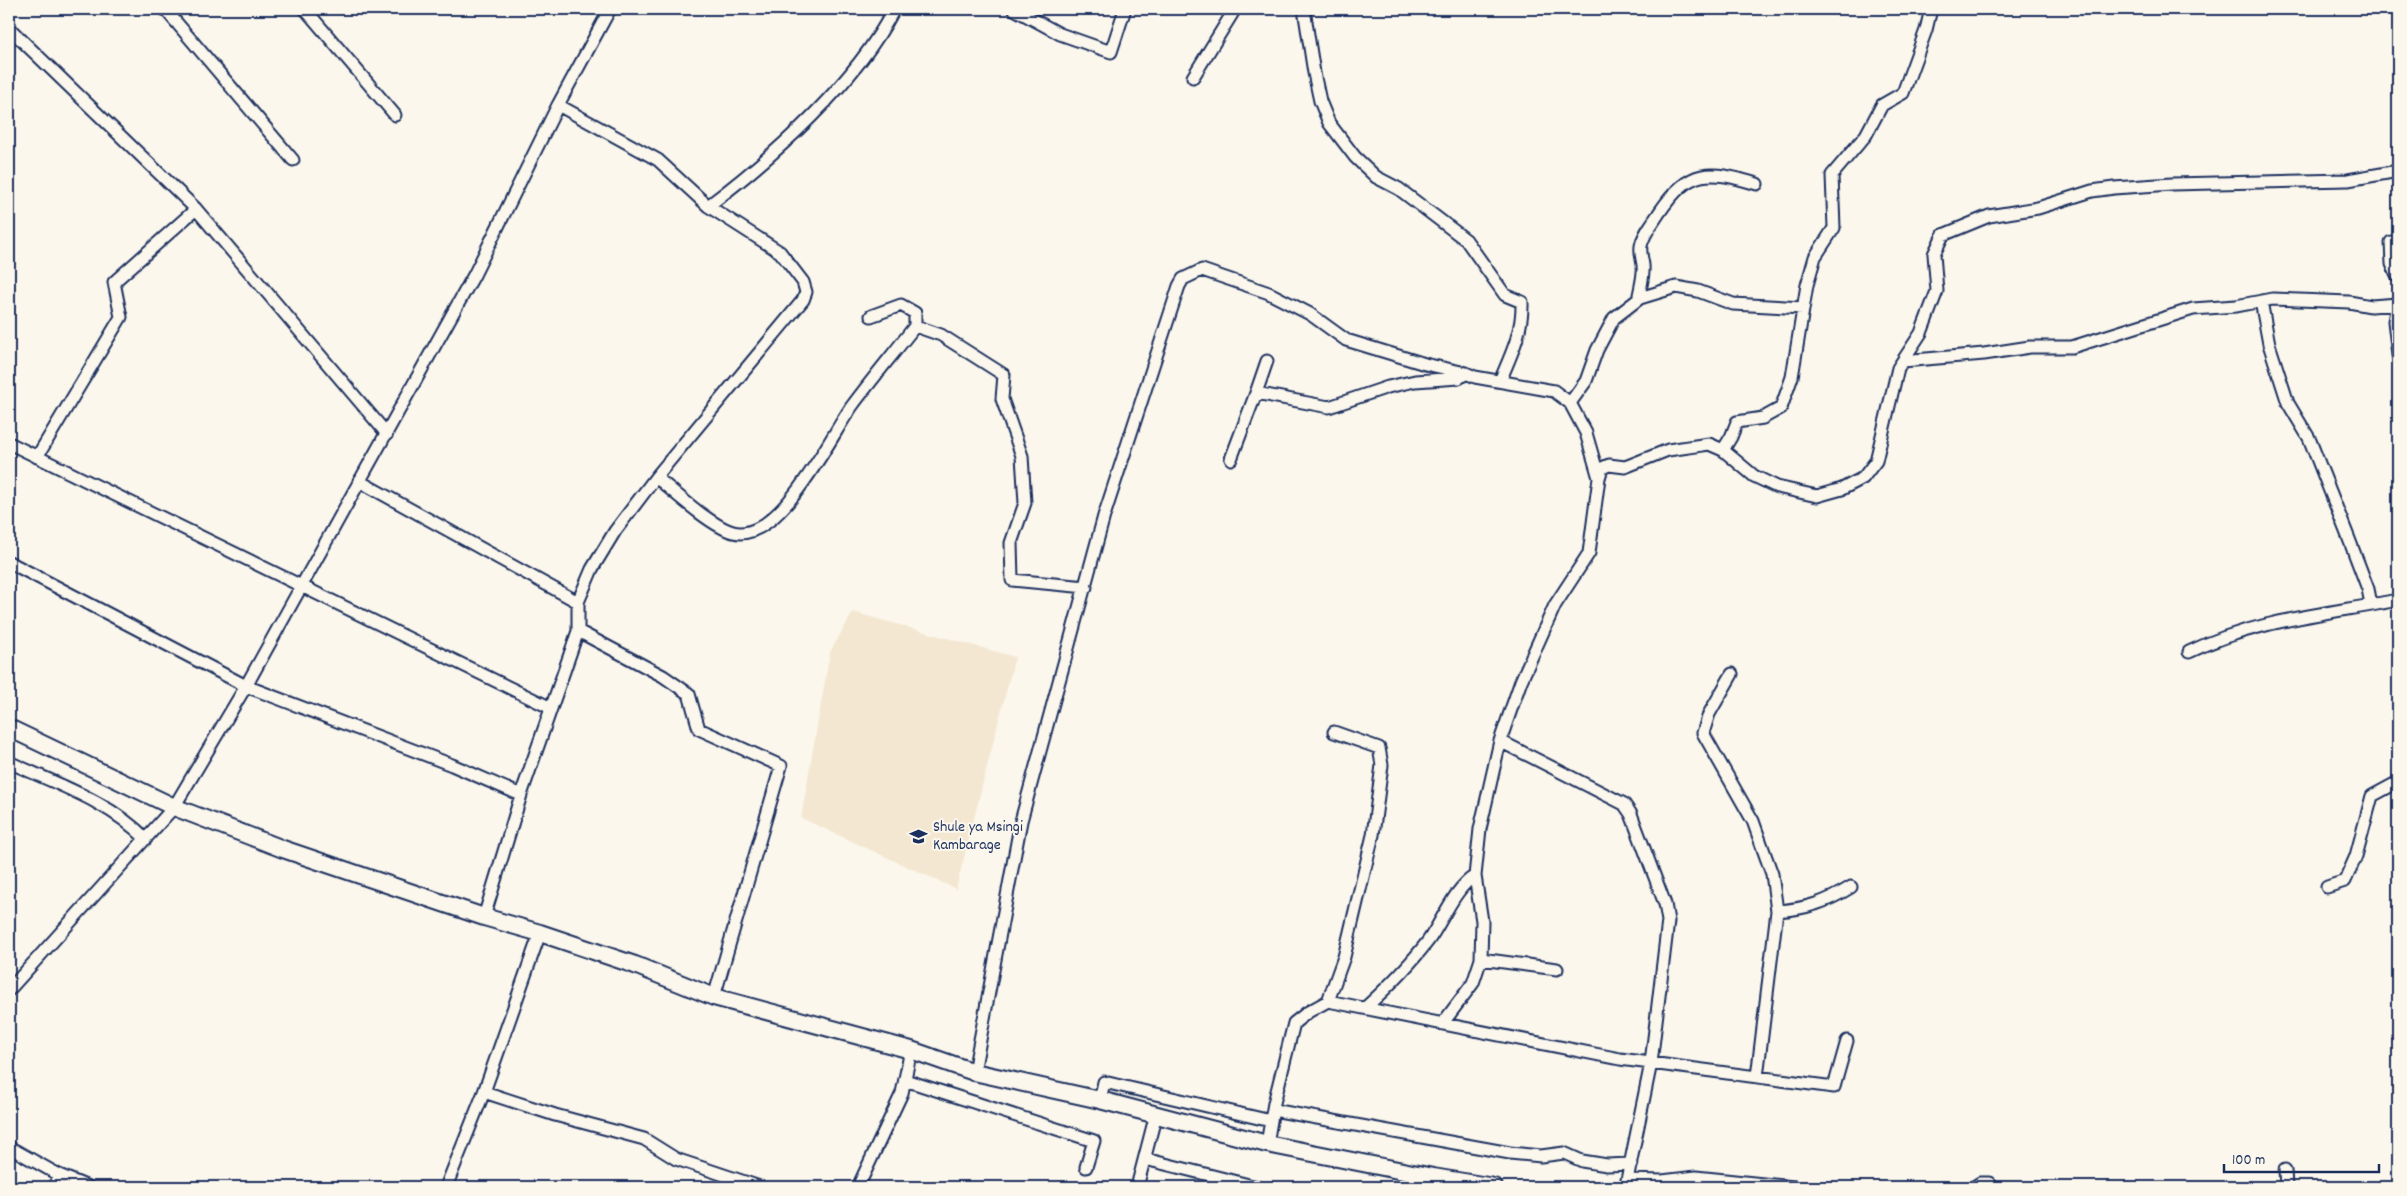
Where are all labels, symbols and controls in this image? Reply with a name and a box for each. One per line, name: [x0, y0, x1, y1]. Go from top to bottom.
place label: Shule ya Msingi Kambarage: [933, 816, 1023, 857]
school or university icon: Shule ya Msingi Kambarage: [909, 826, 929, 846]
scale bar: [2224, 1141, 2380, 1173]
text: 100 m: [2232, 1150, 2265, 1172]

